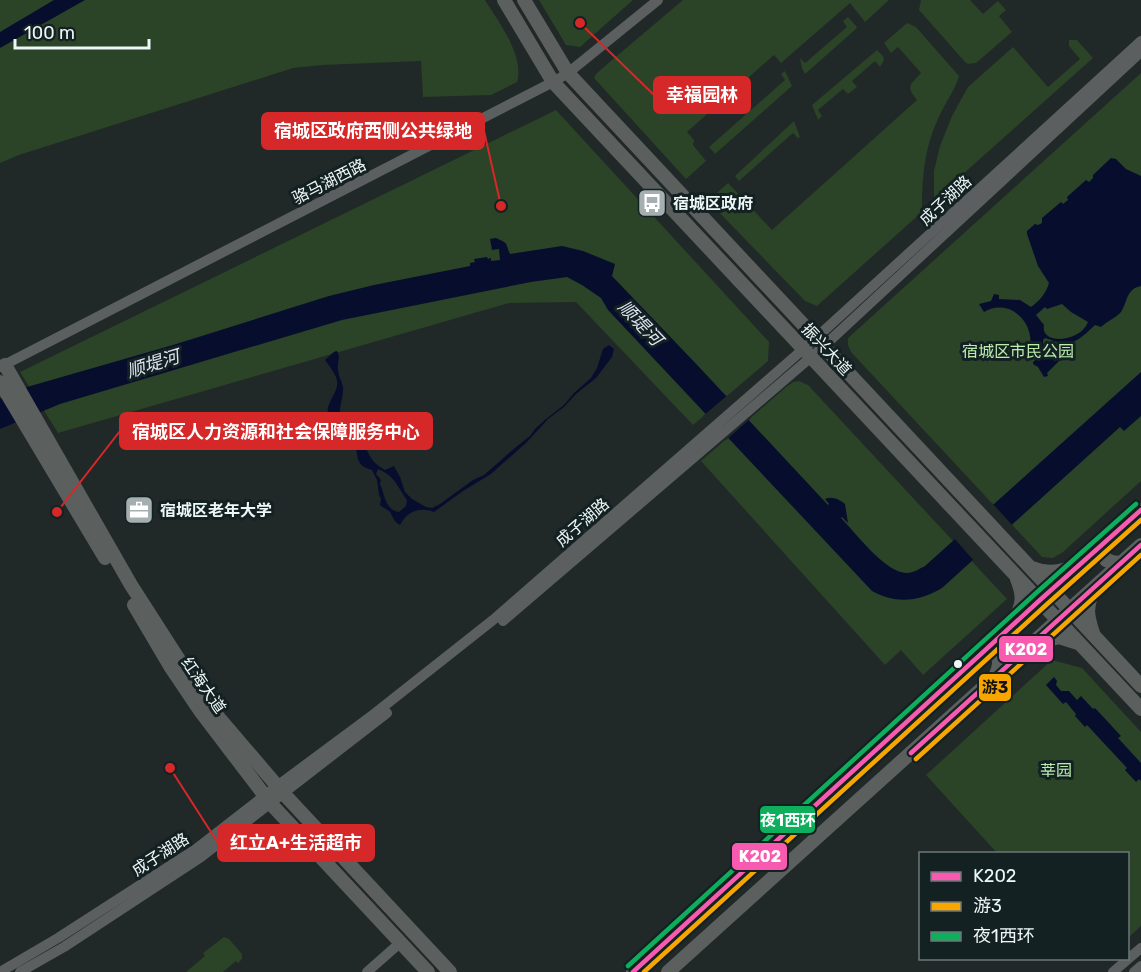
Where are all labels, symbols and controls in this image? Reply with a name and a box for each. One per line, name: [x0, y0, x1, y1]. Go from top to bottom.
scale bar: [15, 12, 148, 50]
text: 100 m: [24, 22, 75, 44]
callout: 幸福园林: [654, 77, 750, 113]
text: 幸福园林: [666, 84, 738, 106]
callout: 宿城区政府西侧公共绿地: [262, 113, 484, 149]
text: 宿城区政府西侧公共绿地: [274, 120, 472, 142]
street label: 骆马湖西路: [289, 155, 369, 208]
street label: 成子湖路: [915, 172, 975, 229]
bus stop icon: 宿城区政府: [636, 187, 668, 219]
place label: 宿城区政府: [673, 194, 753, 213]
water label: 顺堤河: [613, 296, 669, 352]
street label: 振兴大道: [798, 319, 855, 379]
park label: 宿城区市民公园: [962, 342, 1074, 361]
water label: 顺堤河: [124, 345, 185, 382]
callout: 宿城区人力资源和社会保障服务中心: [120, 413, 432, 449]
text: 宿城区人力资源和社会保障服务中心: [132, 421, 420, 443]
office icon: 宿城区老年大学: [123, 494, 155, 526]
street label: 成子湖路: [552, 494, 613, 551]
place label: 宿城区老年大学: [160, 501, 272, 520]
line badge: K202: [998, 635, 1054, 663]
text: K202: [1005, 640, 1047, 659]
street label: 红海大道: [177, 654, 230, 717]
unlabelled marker: [952, 658, 964, 670]
line badge: 游3: [978, 673, 1012, 702]
text: 游3: [982, 678, 1008, 697]
park label: 莘园: [1040, 761, 1072, 780]
line badge: 夜1西环: [759, 805, 816, 834]
text: 夜1西环: [760, 811, 816, 830]
callout: 红立A+生活超市: [218, 825, 374, 861]
street label: 成子湖路: [128, 829, 192, 880]
text: 红立A+生活超市: [230, 832, 362, 854]
line badge: K202: [731, 842, 788, 871]
text: K202: [739, 847, 781, 866]
legend: [919, 852, 1129, 960]
text: K202: [973, 865, 1016, 887]
text: 游3: [973, 895, 1002, 917]
text: 夜1西环: [973, 925, 1035, 947]

